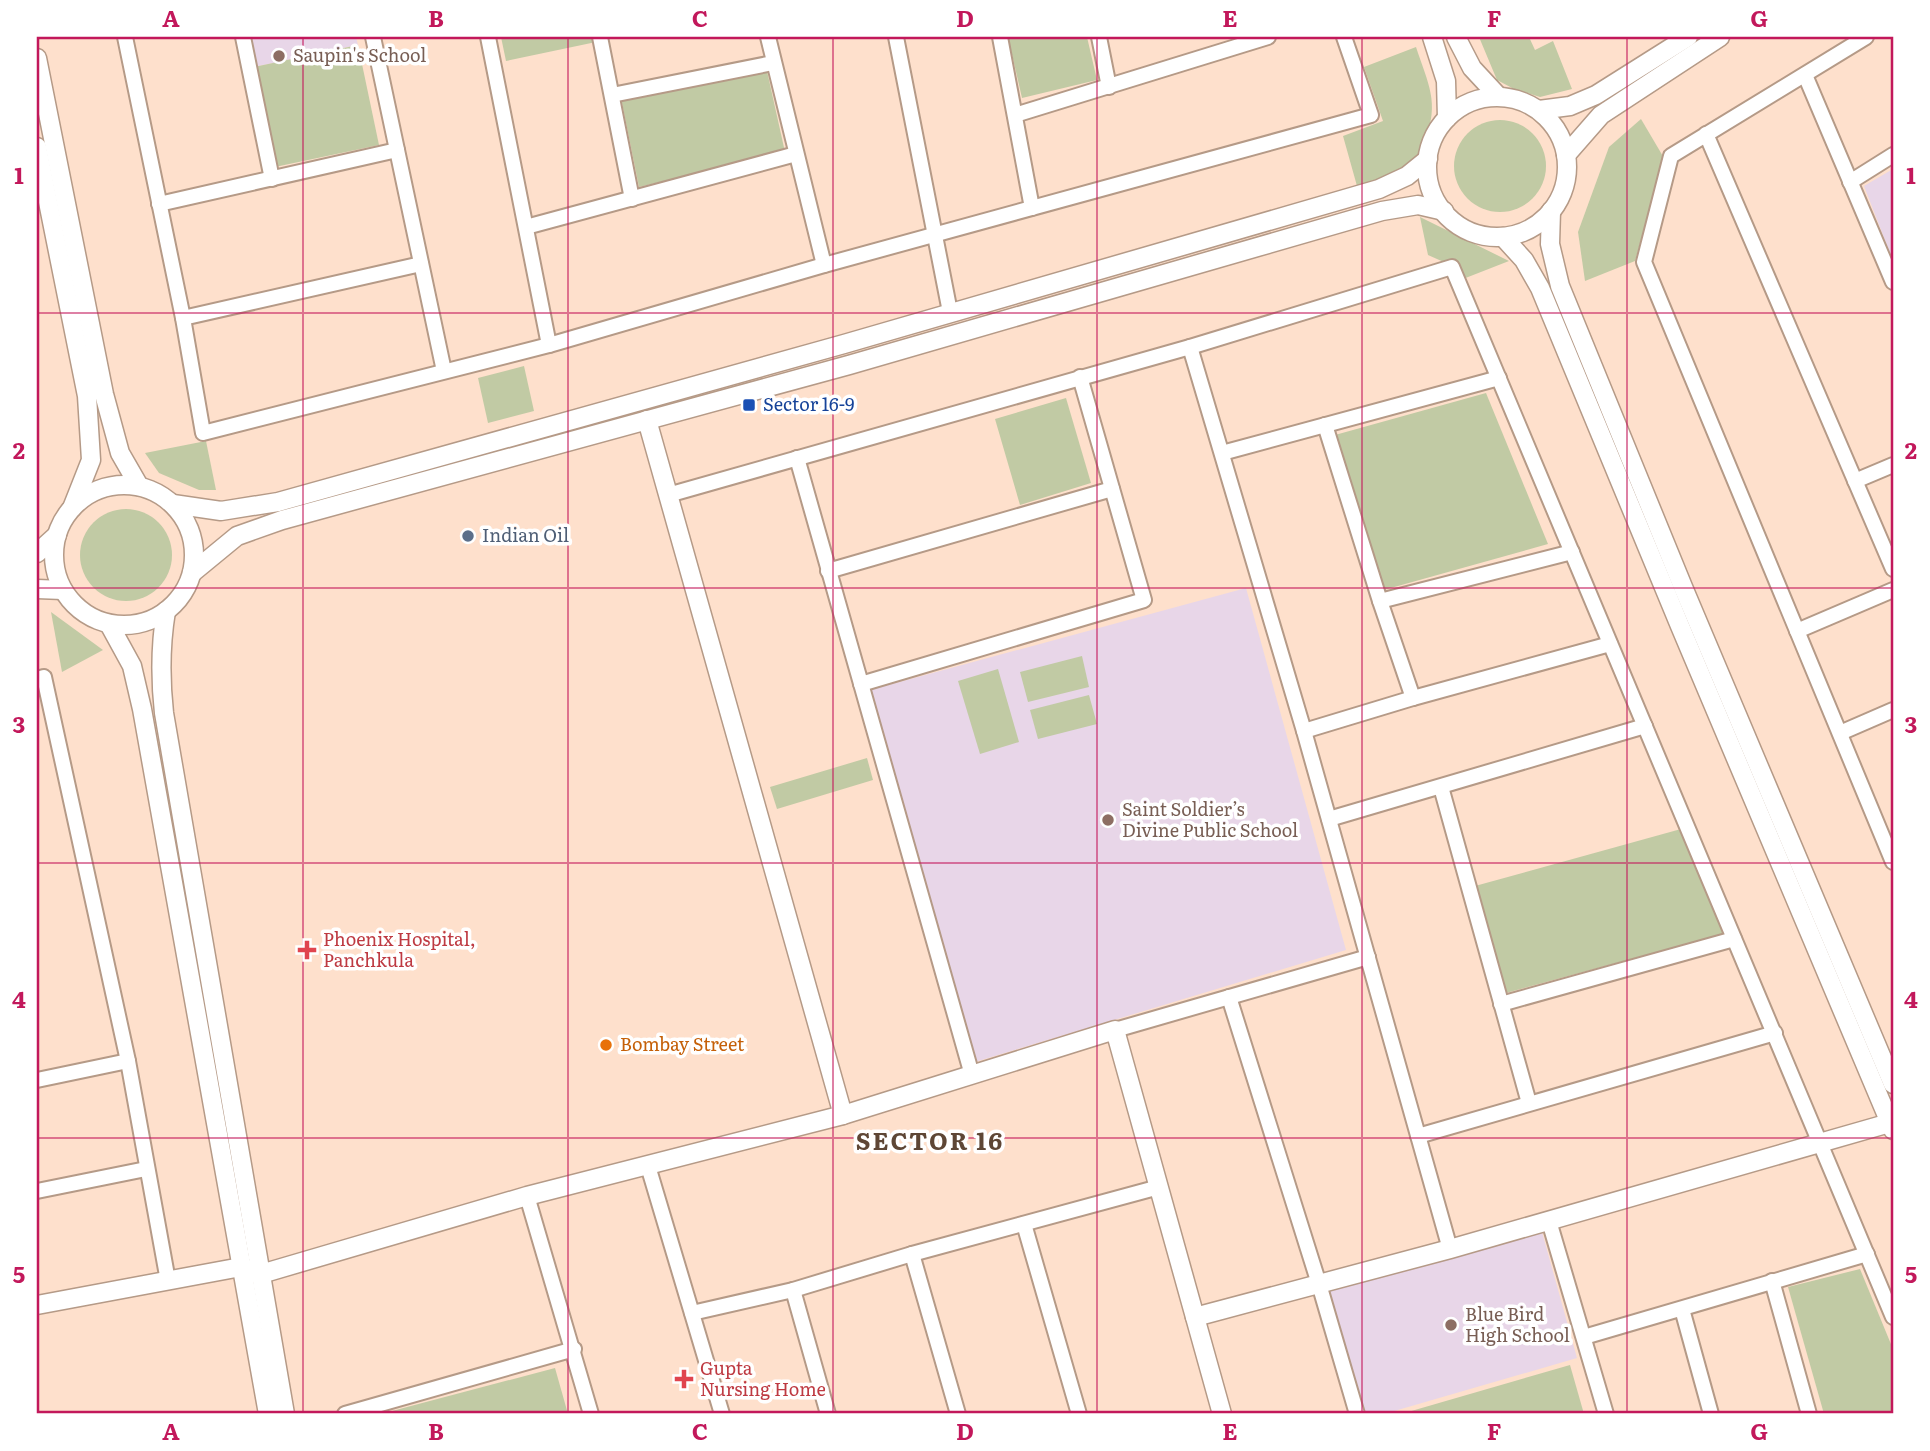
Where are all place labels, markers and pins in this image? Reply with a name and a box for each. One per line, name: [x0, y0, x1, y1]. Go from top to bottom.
place label: Saupin's School: [293, 41, 426, 68]
marker: Saupin's School: [271, 48, 287, 64]
place label: Sector 16-9: [763, 390, 855, 417]
marker: Sector 16-9: [741, 397, 757, 413]
place label: Indian Oil: [482, 521, 569, 548]
marker: Indian Oil: [460, 528, 476, 544]
place label: Saint Soldier’s Divine Public School: [1122, 795, 1298, 843]
marker: Saint Soldier’s Divine Public School: [1100, 812, 1116, 828]
place label: Phoenix Hospital, Panchkula: [323, 925, 476, 973]
marker: Phoenix Hospital, Panchkula: [297, 940, 317, 960]
place label: Bombay Street: [620, 1030, 745, 1057]
marker: Bombay Street: [598, 1037, 614, 1053]
place label: Blue Bird High School: [1465, 1300, 1570, 1348]
marker: Blue Bird High School: [1443, 1317, 1459, 1333]
place label: Gupta Nursing Home: [700, 1354, 826, 1402]
marker: Gupta Nursing Home: [674, 1369, 694, 1389]

